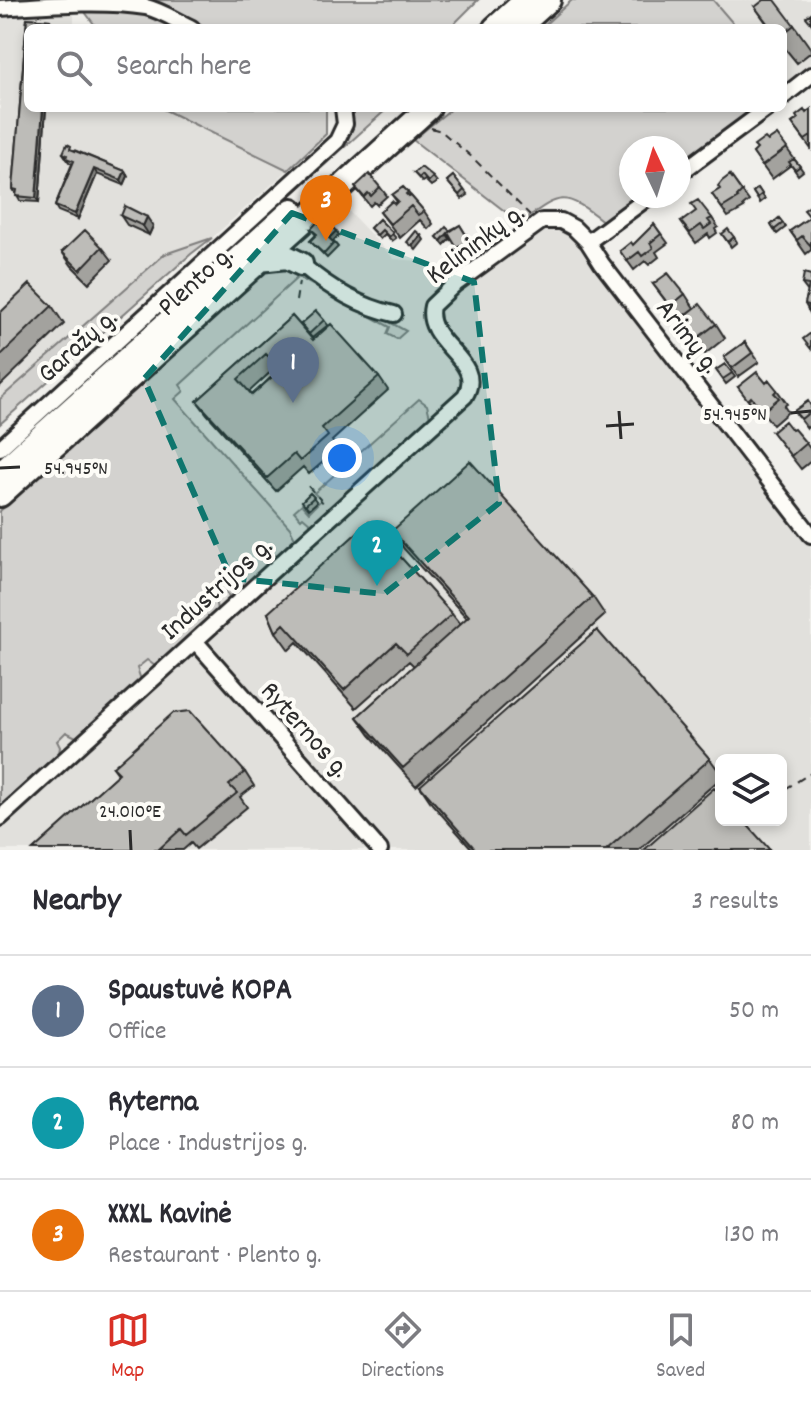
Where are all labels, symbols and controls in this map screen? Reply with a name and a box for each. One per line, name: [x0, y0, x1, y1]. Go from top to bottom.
search box: [24, 24, 787, 112]
icon: search: [52, 46, 96, 90]
text: Search here: [116, 47, 252, 90]
north arrow: [619, 136, 691, 208]
pin: 3: [300, 175, 352, 241]
street label: Kelininkų g.: [419, 195, 535, 297]
street label: Plento g.: [150, 237, 244, 328]
street label: Arimų g.: [644, 292, 728, 384]
street label: Garažų g.: [30, 301, 128, 395]
pin: 1: [267, 337, 319, 403]
text: 54.945°N: [703, 402, 767, 430]
your location: [322, 438, 362, 478]
text: 54.945°N: [44, 456, 108, 484]
pin: 2: [351, 520, 403, 586]
street label: Industrijos g.: [153, 529, 284, 652]
street label: Ryternos g.: [249, 674, 358, 789]
map controls: [715, 754, 787, 826]
button: layers: [715, 754, 787, 826]
text: 24.010°E: [99, 799, 161, 827]
text: Nearby: [32, 878, 121, 927]
text: 3 results: [692, 884, 779, 921]
text: Spaustuvė KOPA: [108, 971, 292, 1014]
text: 1: [55, 993, 61, 1030]
text: 50 m: [729, 993, 779, 1030]
text: Office: [108, 1014, 166, 1051]
text: Ryterna: [108, 1083, 198, 1126]
text: 2: [52, 1105, 64, 1142]
text: 80 m: [731, 1105, 779, 1142]
text: Place · Industrijos g.: [108, 1126, 307, 1163]
text: XXXL Kavinė: [108, 1195, 232, 1238]
text: 3: [52, 1217, 64, 1254]
text: 130 m: [724, 1217, 779, 1254]
text: Restaurant · Plento g.: [108, 1238, 322, 1275]
tab: Map: [106, 1308, 150, 1387]
tab: Directions: [361, 1308, 445, 1387]
tab: Saved: [656, 1308, 705, 1387]

